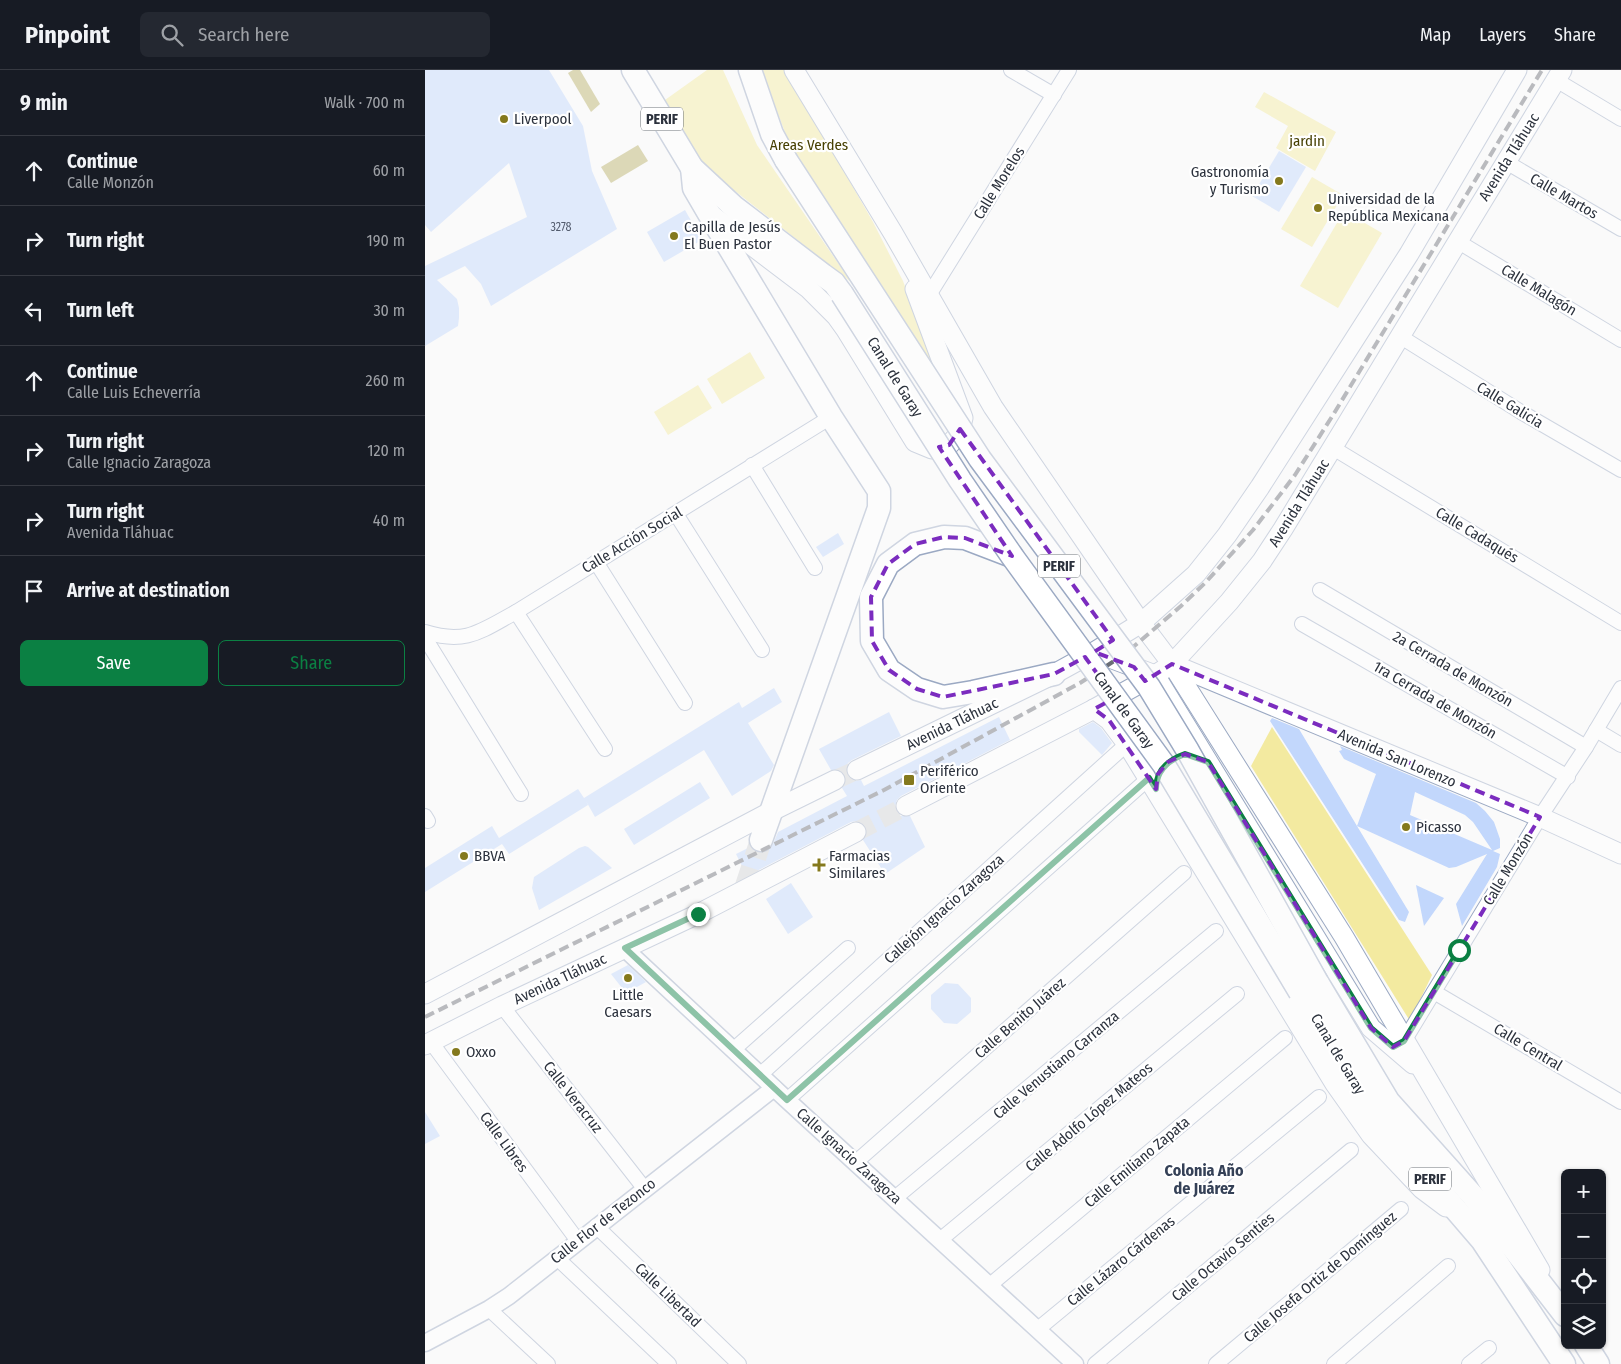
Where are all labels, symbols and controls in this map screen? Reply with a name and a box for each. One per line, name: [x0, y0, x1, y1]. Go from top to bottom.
search box: [140, 12, 490, 57]
text: Pinpoint: [25, 21, 110, 49]
icon: search: [158, 21, 186, 49]
text: Search here: [198, 23, 289, 46]
text: Map: [1420, 24, 1451, 46]
text: Layers: [1479, 24, 1526, 46]
text: Share: [1554, 24, 1596, 46]
text: 9 min: [20, 90, 68, 116]
text: Walk · 700 m: [324, 93, 405, 112]
road number: PERIF: [641, 108, 683, 131]
street label: Avenida Tláhuac: [1475, 109, 1543, 204]
place label: Liverpool: [514, 110, 571, 128]
marker: Liverpool: [498, 113, 510, 125]
park label: jardin: [1288, 132, 1325, 150]
park label: Areas Verdes: [770, 136, 848, 154]
street label: Calle Morelos: [970, 143, 1028, 223]
text: Continue: [67, 150, 138, 173]
icon: ahead: [20, 157, 48, 185]
text: 60 m: [373, 161, 405, 180]
place label: Gastronomía y Turismo: [1191, 163, 1269, 198]
street label: Calle Martos: [1527, 169, 1601, 223]
text: Calle Monzón: [67, 173, 154, 192]
marker: Gastronomía y Turismo: [1273, 175, 1285, 187]
place label: Universidad de la República Mexicana: [1328, 190, 1449, 225]
marker: Universidad de la República Mexicana: [1312, 202, 1324, 214]
place label: Capilla de Jesús El Buen Pastor: [684, 218, 780, 253]
house number: 3278: [550, 220, 572, 234]
icon: right: [20, 227, 48, 255]
text: Turn right: [67, 229, 144, 252]
marker: Capilla de Jesús El Buen Pastor: [668, 230, 680, 242]
text: 190 m: [367, 231, 405, 250]
street label: Calle Malagón: [1498, 260, 1580, 320]
icon: left: [20, 297, 48, 325]
text: Turn left: [67, 299, 134, 322]
text: 30 m: [373, 301, 405, 320]
street label: Canal de Garay: [863, 334, 927, 421]
text: Continue: [67, 360, 138, 383]
icon: ahead: [20, 367, 48, 395]
text: 260 m: [366, 371, 405, 390]
street label: Calle Galicia: [1473, 378, 1547, 432]
text: Calle Luis Echeverría: [67, 383, 201, 402]
text: Turn right: [67, 430, 144, 453]
icon: right: [20, 437, 48, 465]
text: 120 m: [367, 441, 405, 460]
text: Calle Ignacio Zaragoza: [67, 453, 211, 472]
street label: Avenida Tláhuac: [1265, 455, 1333, 550]
text: Turn right: [67, 500, 144, 523]
street label: Calle Acción Social: [579, 503, 685, 577]
street label: Calle Cadaqués: [1432, 503, 1522, 567]
icon: right: [20, 507, 48, 535]
text: 40 m: [373, 511, 405, 530]
text: Avenida Tláhuac: [67, 523, 174, 542]
road number: PERIF: [1038, 554, 1080, 578]
icon: arrive: [20, 577, 48, 605]
text: Arrive at destination: [67, 579, 230, 602]
street label: 2a Cerrada de Monzón: [1390, 627, 1516, 711]
button: Save: [20, 640, 208, 686]
button: Share: [218, 640, 405, 686]
street label: 1ra Cerrada de Monzón: [1370, 657, 1500, 743]
street label: Canal de Garay: [1090, 668, 1158, 752]
street label: Avenida Tláhuac: [903, 694, 1001, 754]
street label: Avenida San Lorenzo: [1335, 725, 1459, 791]
place label: Periférico Oriente: [920, 762, 979, 797]
marker: Periférico Oriente: [902, 773, 916, 787]
place label: Picasso: [1416, 818, 1462, 836]
marker: Picasso: [1400, 821, 1412, 833]
street label: Calle Monzón: [1479, 829, 1537, 909]
place label: BBVA: [474, 847, 506, 865]
place label: Farmacias Similares: [829, 847, 890, 882]
marker: BBVA: [458, 850, 470, 862]
street label: Callejón Ignacio Zaragoza: [880, 851, 1008, 967]
marker: Farmacias Similares: [813, 859, 825, 871]
route end: [687, 903, 710, 926]
route start: [1448, 939, 1471, 962]
street label: Avenida Tláhuac: [511, 949, 610, 1008]
marker: Little Caesars: [622, 972, 634, 984]
street label: Calle Benito Juárez: [971, 974, 1069, 1062]
place label: Little Caesars: [604, 986, 652, 1021]
street label: Calle Venustiano Carranza: [989, 1007, 1123, 1123]
street label: Canal de Garay: [1307, 1010, 1369, 1098]
street label: Calle Central: [1490, 1019, 1566, 1075]
place label: Oxxo: [466, 1043, 496, 1061]
marker: Oxxo: [450, 1046, 462, 1058]
street label: Calle Veracruz: [540, 1058, 607, 1136]
street label: Calle Adolfo López Mateos: [1022, 1059, 1156, 1175]
street label: Calle Ignacio Zaragoza: [793, 1104, 905, 1208]
street label: Calle Libres: [476, 1108, 532, 1176]
street label: Calle Emiliano Zapata: [1081, 1113, 1193, 1211]
district label: Colonia Año de Juárez: [1165, 1161, 1244, 1198]
road number: PERIF: [1409, 1168, 1451, 1190]
map controls: [1561, 1169, 1606, 1349]
button: +: [1561, 1169, 1606, 1214]
street label: Calle Flor de Tezonco: [547, 1174, 659, 1268]
street label: Calle Josefa Ortiz de Domínguez: [1240, 1208, 1400, 1346]
street label: Calle Octavio Senties: [1168, 1209, 1278, 1305]
street label: Calle Lázaro Cárdenas: [1064, 1212, 1178, 1310]
button: −: [1561, 1214, 1606, 1259]
street label: Calle Libertad: [631, 1259, 705, 1331]
button: locate: [1561, 1259, 1606, 1304]
button: layers: [1561, 1304, 1606, 1349]

